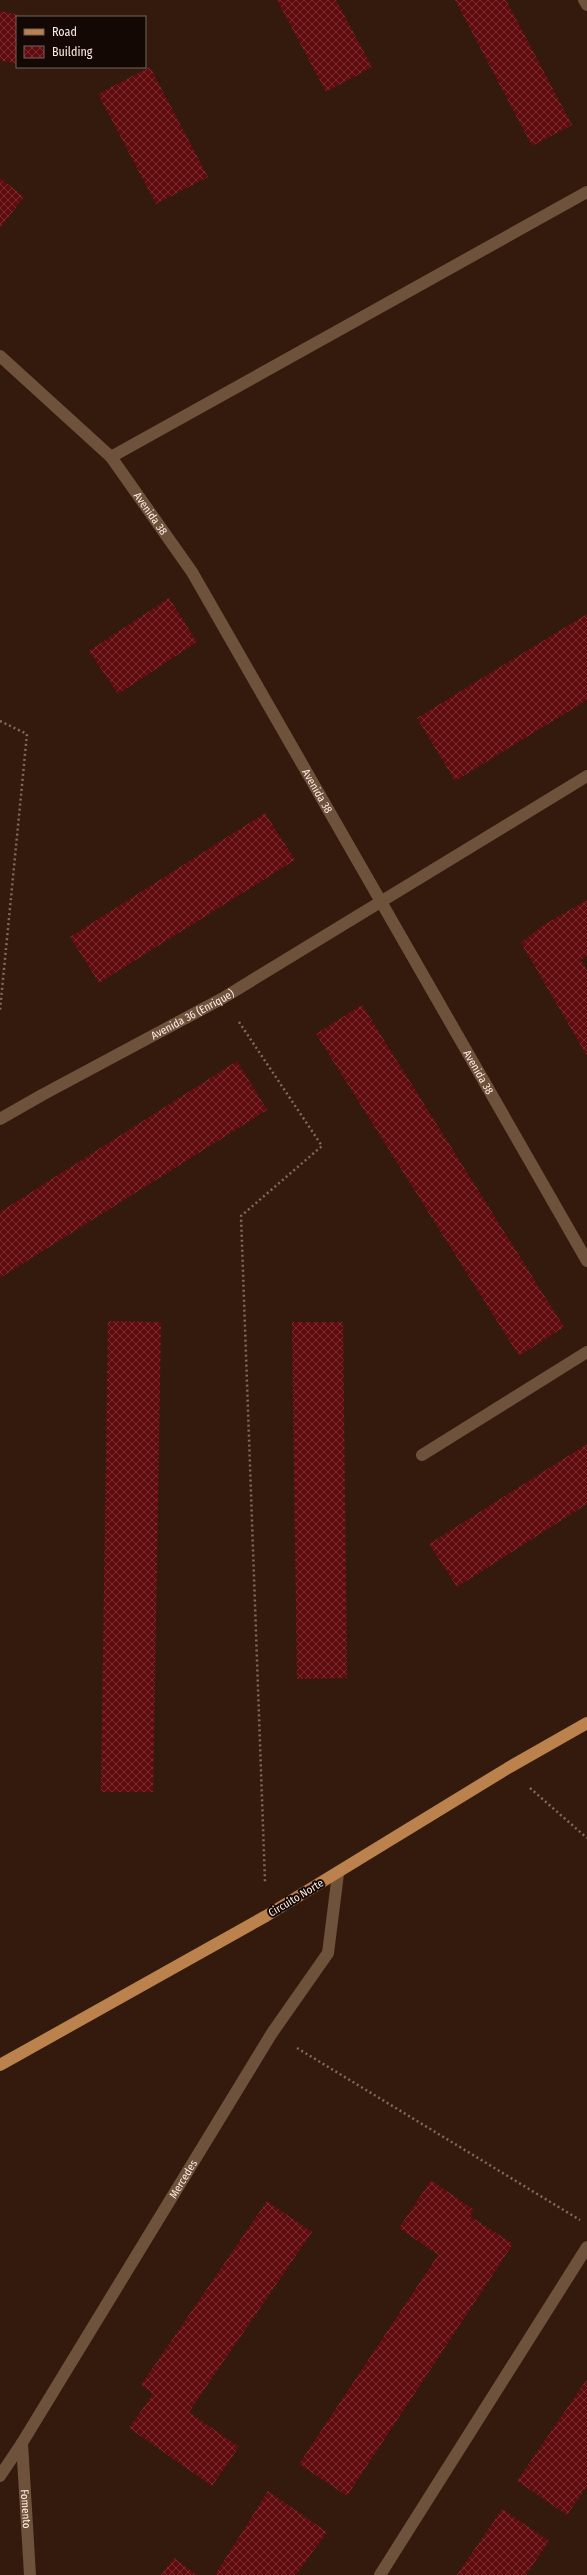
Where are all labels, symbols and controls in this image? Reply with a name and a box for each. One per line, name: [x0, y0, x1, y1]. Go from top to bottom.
legend: [16, 16, 146, 68]
text: Road: [52, 25, 77, 39]
text: Building: [52, 45, 93, 59]
street label: Avenida 38: [131, 490, 170, 538]
street label: Avenida 38: [300, 766, 336, 816]
street label: Avenida 36 (Enrique): [148, 986, 236, 1042]
street label: Avenida 38: [461, 1047, 497, 1097]
street label: Circuito Norte: [266, 1876, 326, 1920]
street label: Mercedes: [166, 2157, 200, 2201]
street label: Fomento: [18, 2489, 34, 2529]

